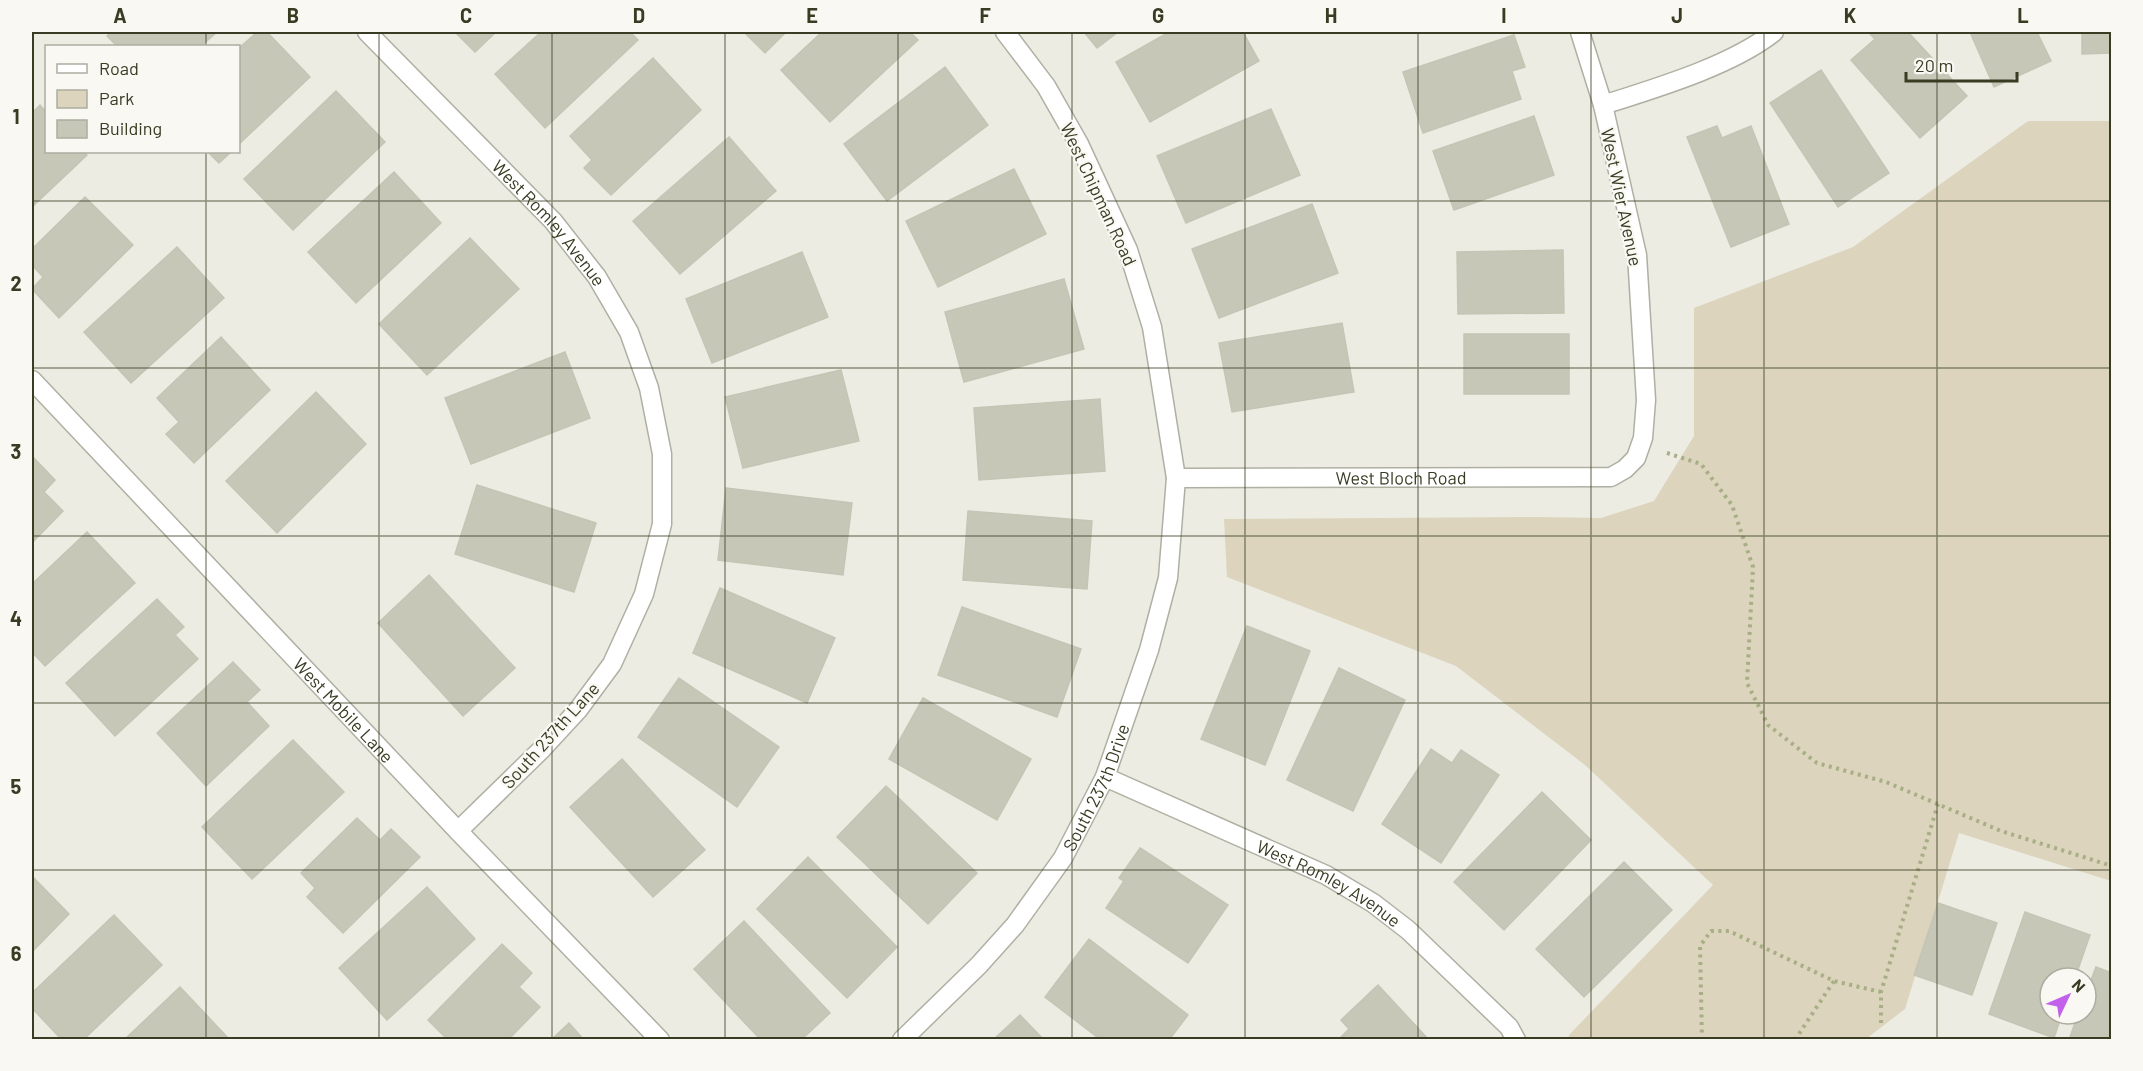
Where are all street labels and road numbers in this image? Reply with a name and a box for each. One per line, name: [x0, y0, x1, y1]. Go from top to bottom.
street label: West Chipman Road: [1056, 119, 1142, 269]
street label: West Wier Avenue: [1597, 126, 1647, 268]
street label: West Romley Avenue: [488, 155, 611, 290]
street label: West Bloch Road: [1336, 466, 1466, 489]
street label: West Mobile Lane: [289, 653, 399, 767]
street label: South 237th Lane: [496, 677, 604, 793]
street label: South 237th Drive: [1058, 721, 1134, 854]
street label: West Romley Avenue: [1253, 835, 1405, 931]

